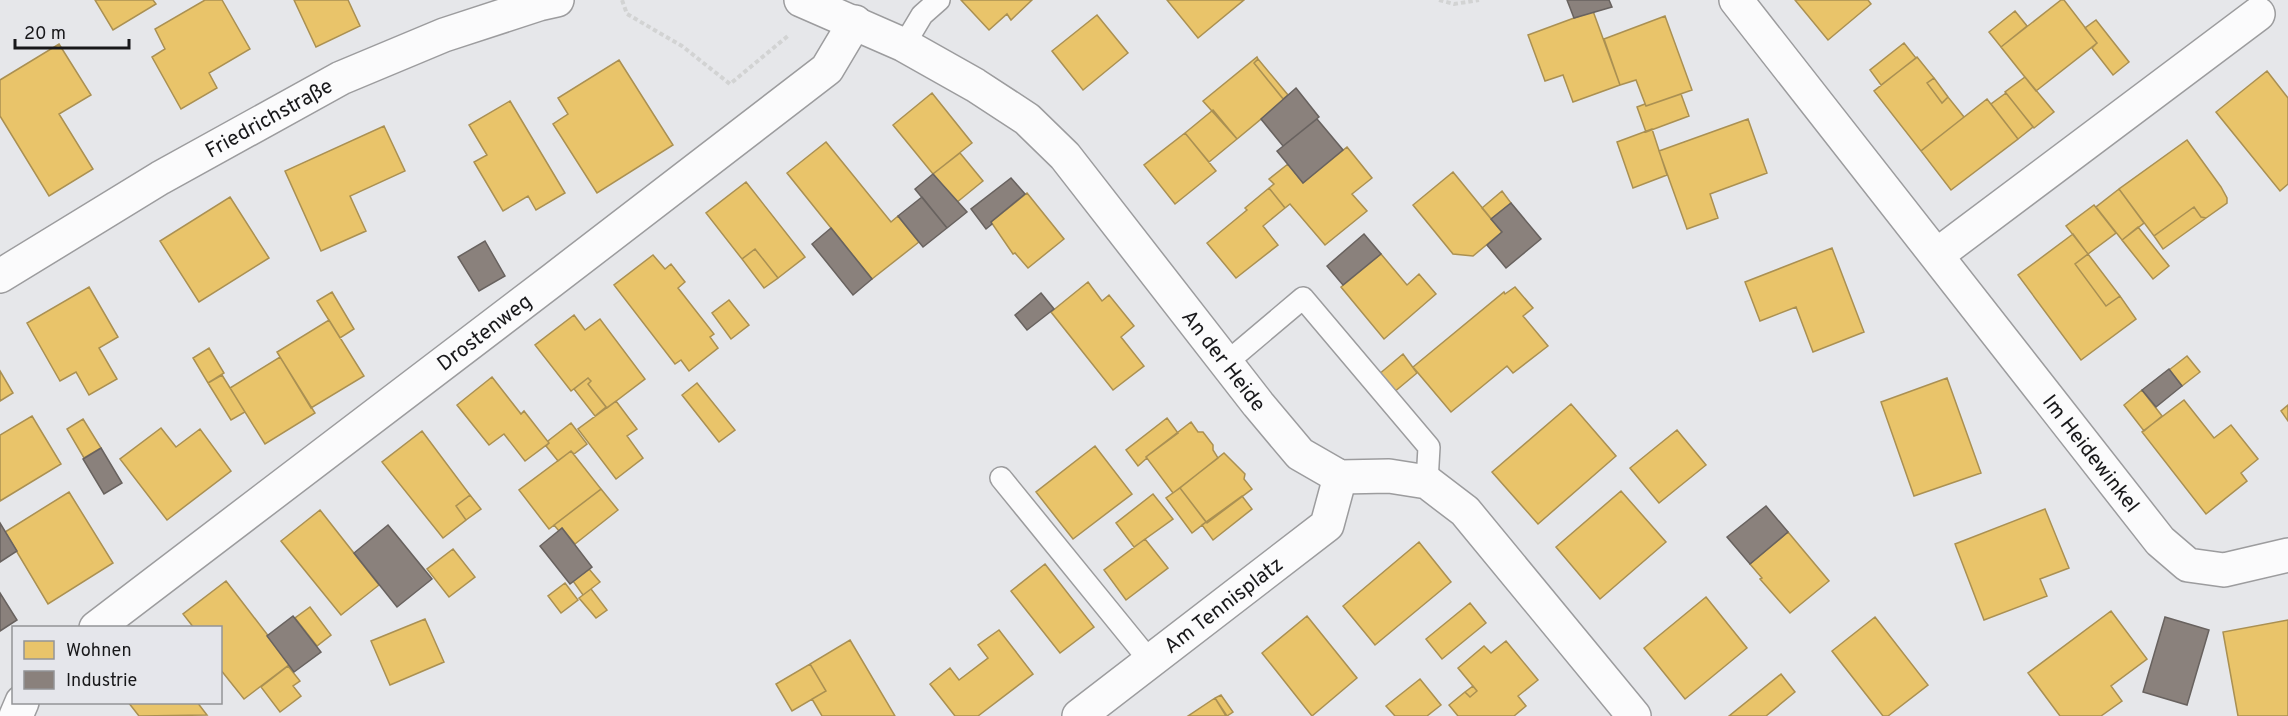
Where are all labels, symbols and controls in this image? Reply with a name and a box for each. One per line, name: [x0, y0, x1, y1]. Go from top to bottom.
scale bar: [15, 12, 129, 50]
text: 20 m: [24, 23, 66, 46]
street label: Friedrichstraße: [201, 73, 338, 165]
street label: Drostenweg: [432, 289, 538, 378]
street label: An der Heide: [1175, 305, 1271, 418]
street label: Im Heidewinkel: [2036, 390, 2145, 519]
street label: Am Tennisplatz: [1159, 552, 1289, 661]
legend: [12, 626, 222, 704]
text: Wohnen: [66, 640, 132, 663]
text: Industrie: [66, 670, 137, 693]

